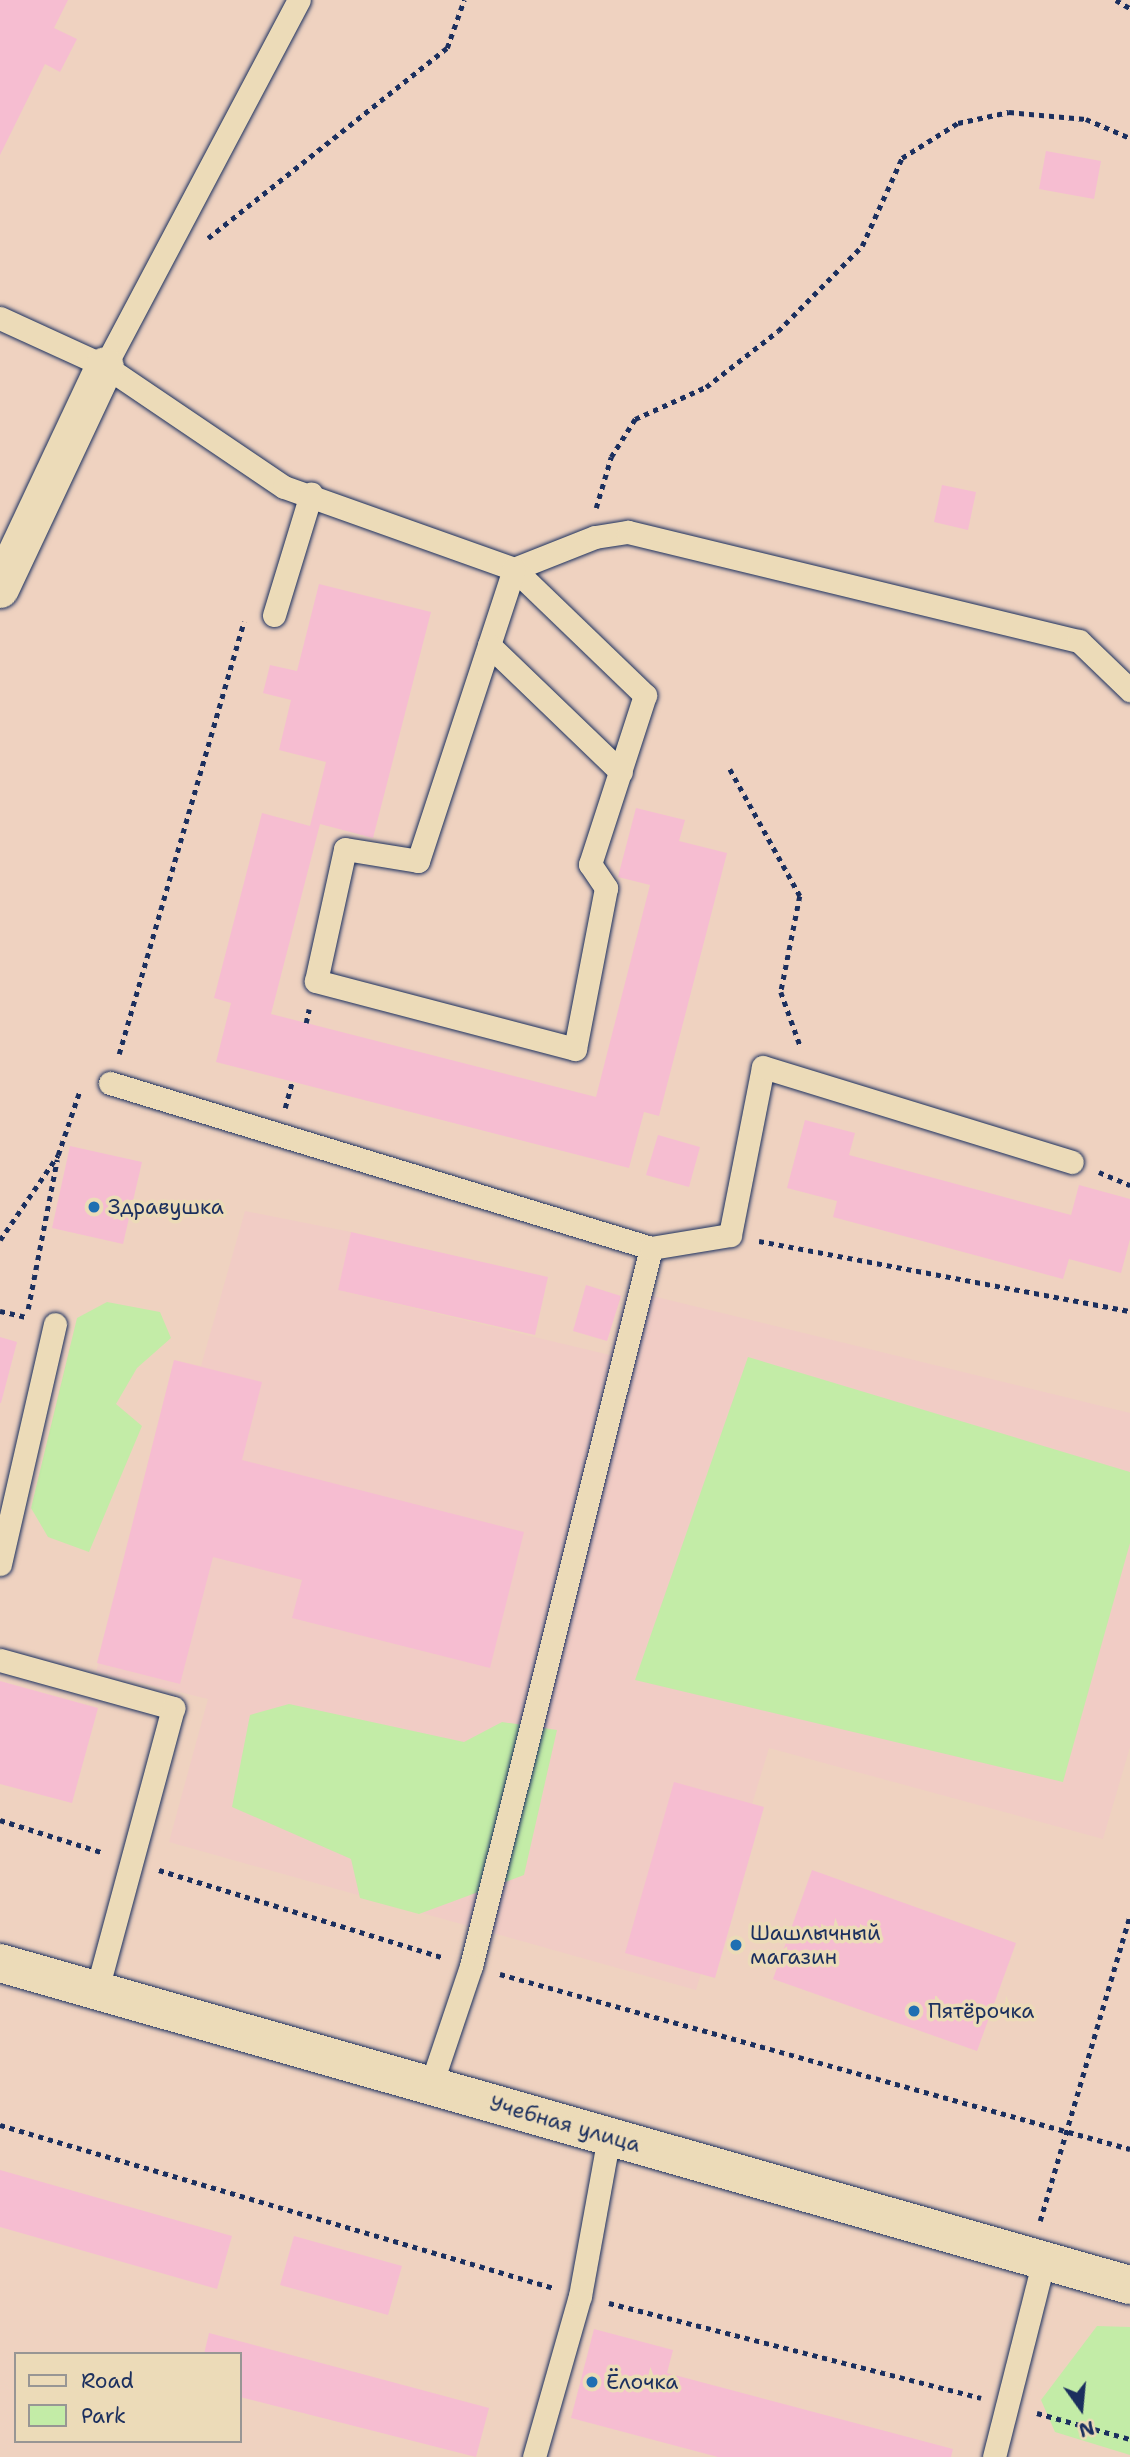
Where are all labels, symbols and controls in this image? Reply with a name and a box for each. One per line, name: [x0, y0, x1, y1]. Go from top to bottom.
place label: Здравушка: [108, 1194, 224, 1220]
marker: Здравушка: [86, 1199, 102, 1215]
place label: Шашлычный магазин: [750, 1920, 881, 1970]
marker: Шашлычный магазин: [728, 1937, 744, 1953]
place label: Пятёрочка: [928, 1998, 1034, 2024]
marker: Пятёрочка: [906, 2003, 922, 2019]
street label: Учебная улица: [487, 2090, 643, 2158]
legend: [14, 2352, 242, 2443]
text: Road: [81, 2367, 134, 2395]
place label: Ёлочка: [606, 2369, 678, 2395]
north arrow: [1046, 2373, 1116, 2443]
marker: Ёлочка: [584, 2374, 600, 2390]
text: Park: [81, 2402, 126, 2430]
text: N: [1076, 2415, 1097, 2443]

